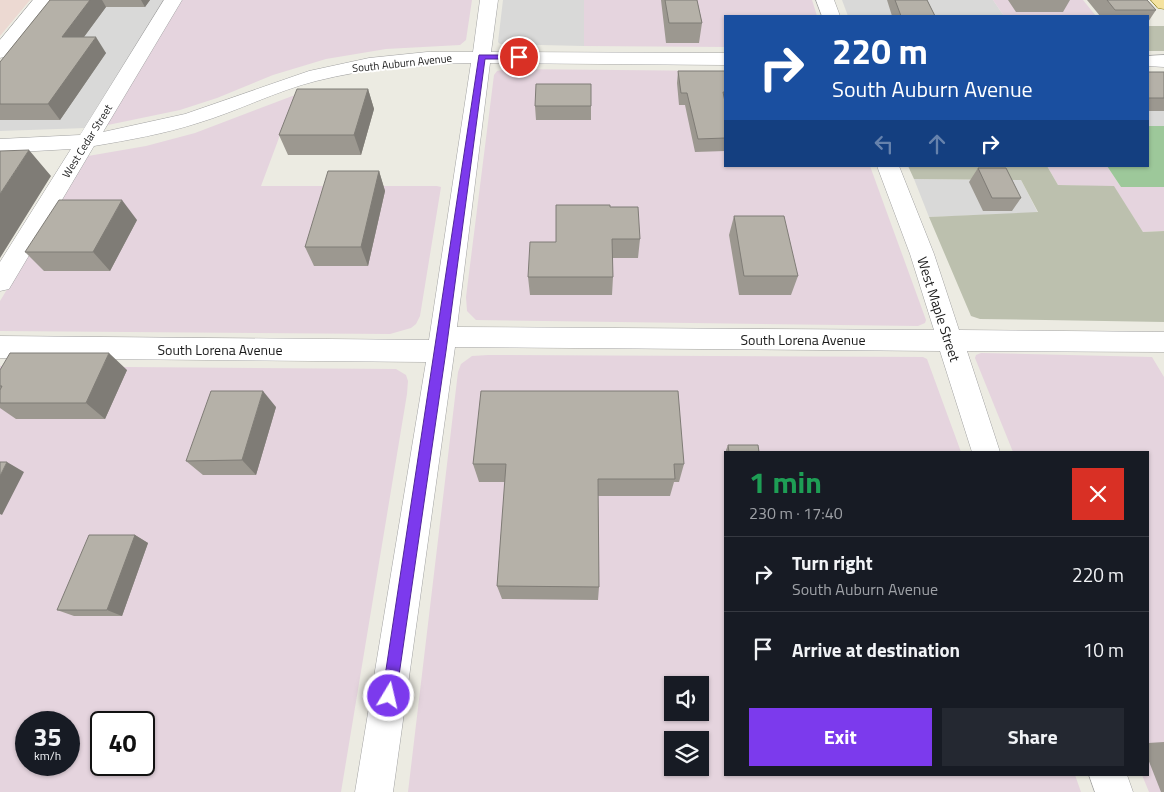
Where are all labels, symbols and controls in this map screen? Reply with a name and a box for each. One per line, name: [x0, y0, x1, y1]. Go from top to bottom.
text: 220 m: [832, 24, 928, 78]
icon: right: [749, 35, 814, 100]
pin: [498, 36, 540, 78]
icon: arrive: [505, 43, 533, 71]
street label: South Auburn Avenue: [351, 50, 453, 76]
text: South Auburn Avenue: [832, 72, 1033, 106]
street label: West Cedar Street: [58, 101, 116, 181]
icon: left: [870, 130, 898, 158]
icon: ahead: [923, 130, 951, 158]
icon: right: [976, 130, 1004, 158]
street label: West Maple Street: [912, 254, 966, 364]
street label: South Lorena Avenue: [740, 329, 866, 350]
street label: South Lorena Avenue: [157, 339, 283, 360]
text: 1 min: [749, 459, 822, 505]
button: close: [1072, 468, 1124, 520]
text: 230 m · 17:40: [749, 501, 843, 525]
text: Turn right: [792, 548, 873, 577]
icon: right: [749, 560, 777, 588]
text: 220 m: [1072, 560, 1124, 589]
text: South Auburn Avenue: [792, 577, 938, 601]
icon: arrive: [749, 635, 777, 663]
text: Arrive at destination: [792, 635, 960, 664]
text: 10 m: [1083, 635, 1124, 664]
position arrow: [362, 669, 414, 721]
map controls: [664, 676, 709, 776]
button: sound: [664, 676, 709, 721]
button: Exit: [749, 708, 932, 766]
button: Share: [942, 708, 1124, 766]
speed limit sign: 40: [90, 711, 155, 776]
text: 35: [33, 718, 62, 756]
button: layers: [664, 731, 709, 776]
text: km/h: [34, 746, 61, 765]

